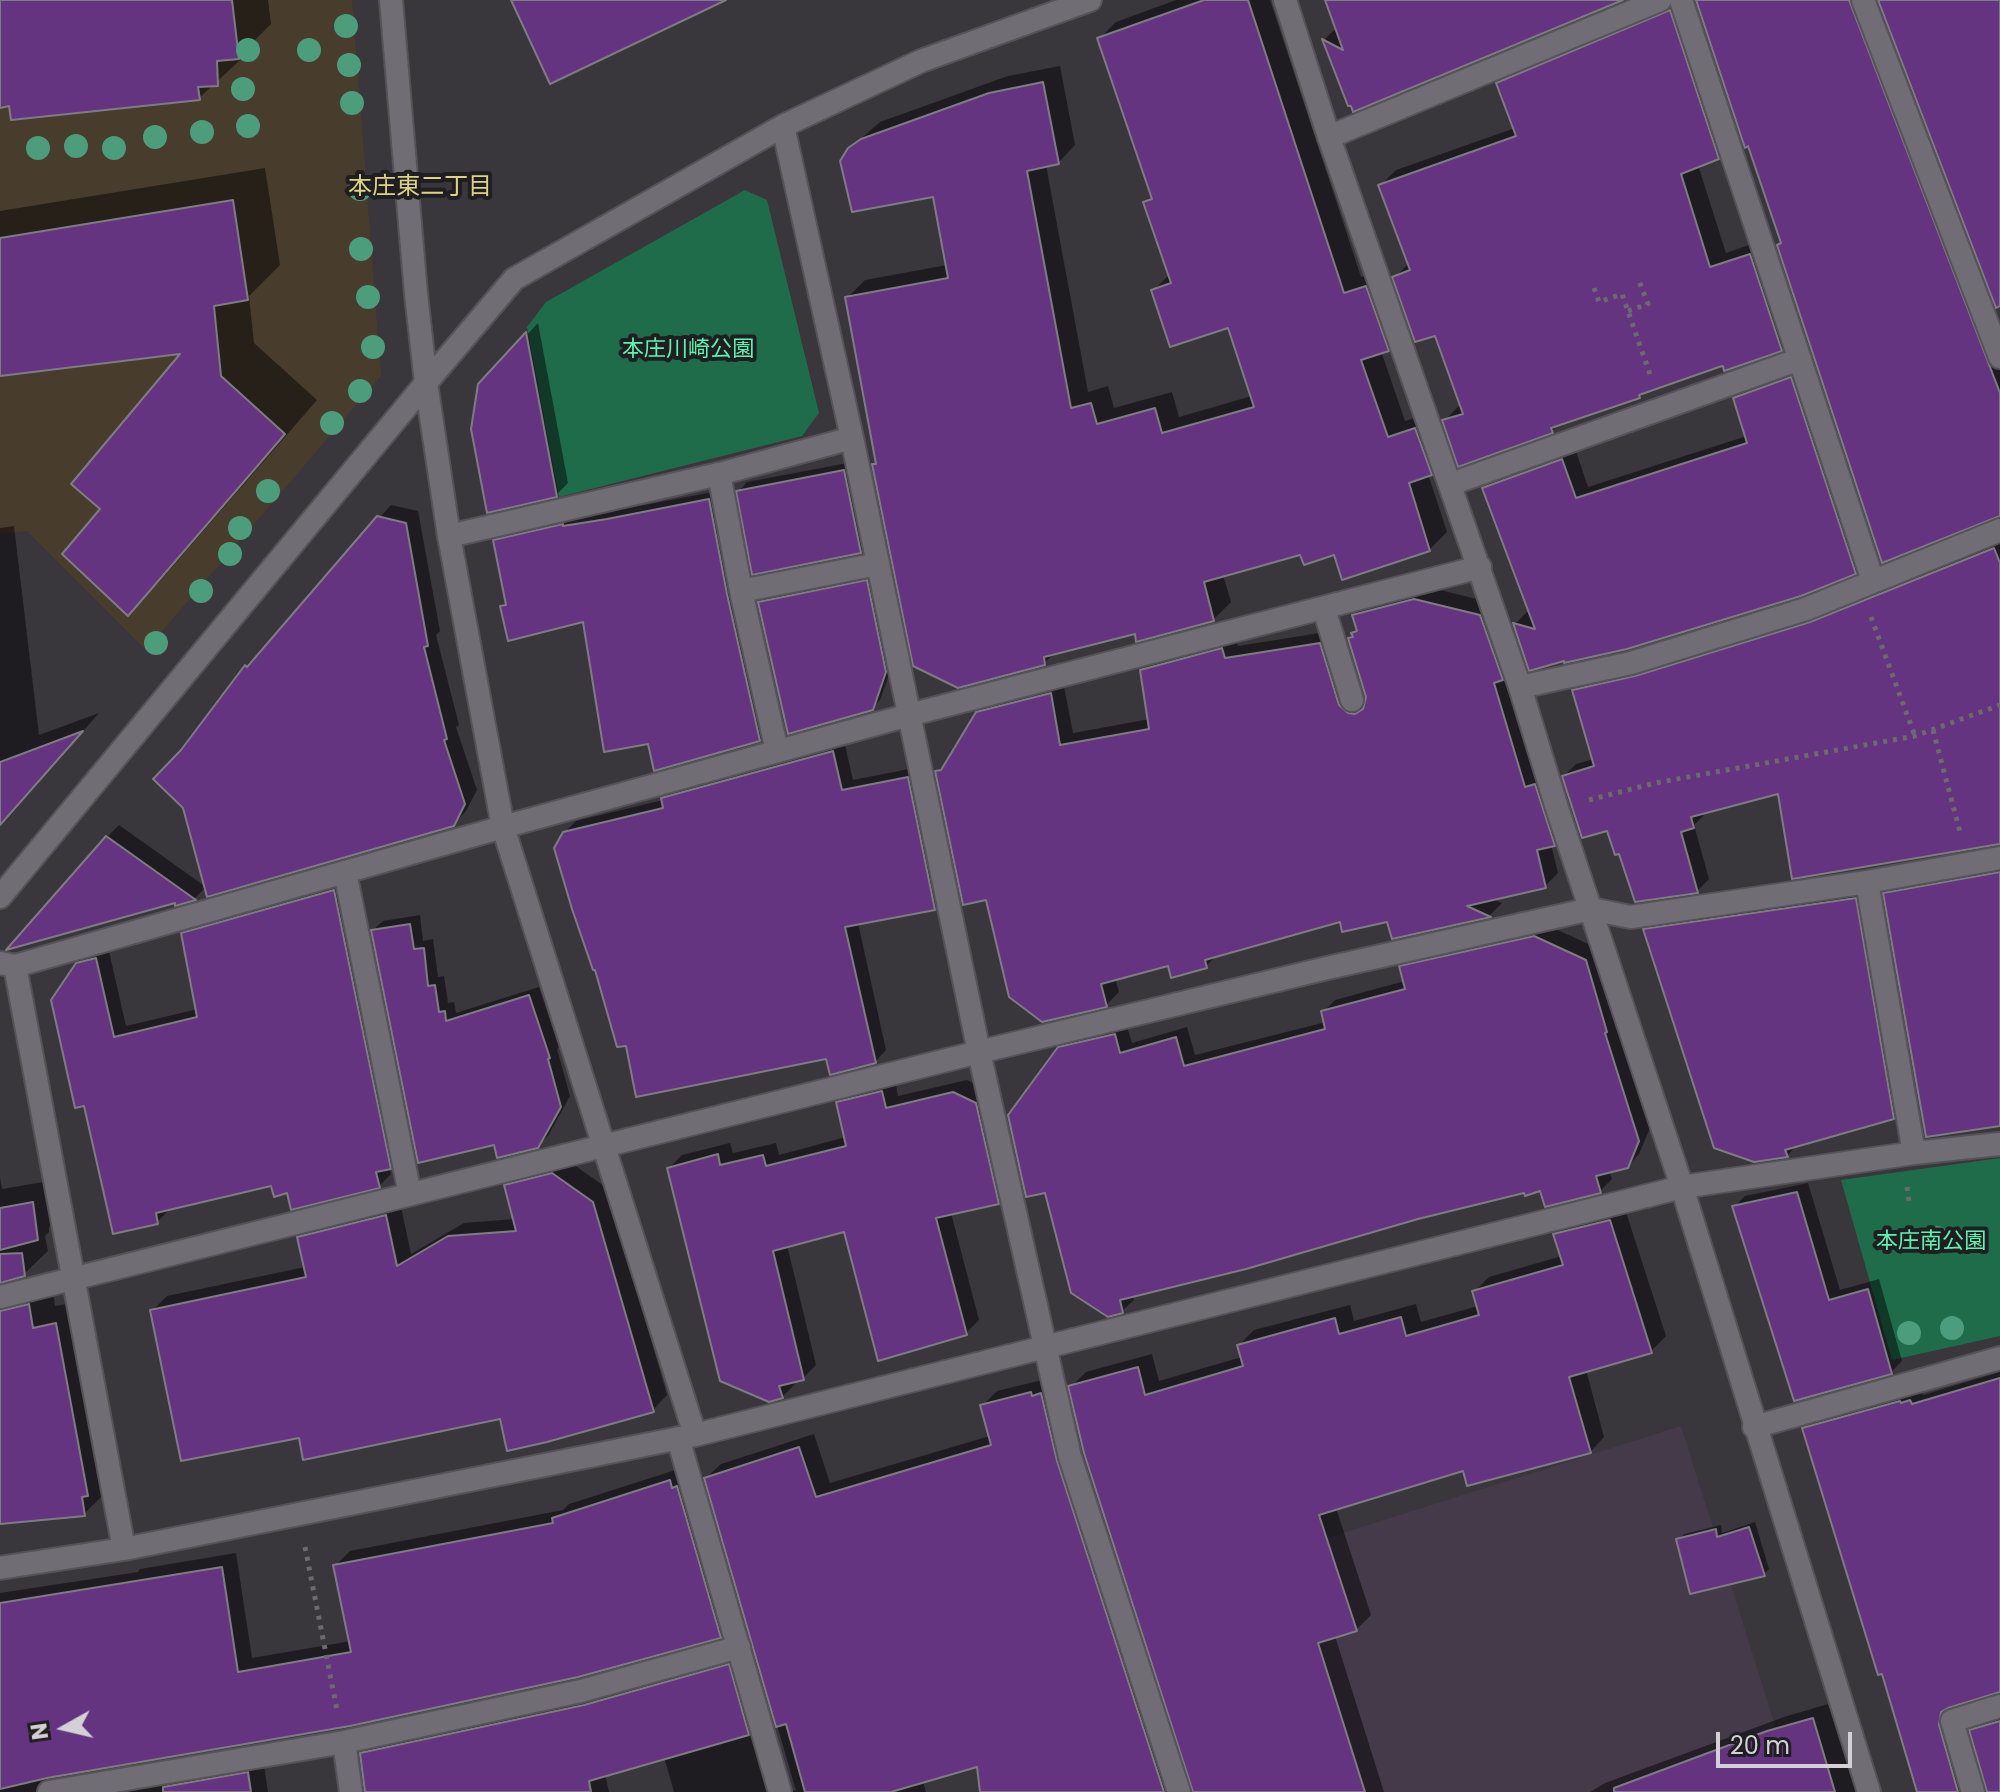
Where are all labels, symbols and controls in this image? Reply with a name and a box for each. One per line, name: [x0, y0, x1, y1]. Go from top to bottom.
district label: 本庄東二丁目: [348, 174, 492, 202]
park label: 本庄川崎公園: [622, 337, 754, 363]
park label: 本庄南公園: [1876, 1229, 1986, 1255]
north arrow: [24, 1688, 104, 1768]
scale bar: [1720, 1716, 1856, 1766]
text: N: [23, 1721, 56, 1742]
text: 20 m: [1730, 1729, 1790, 1762]

